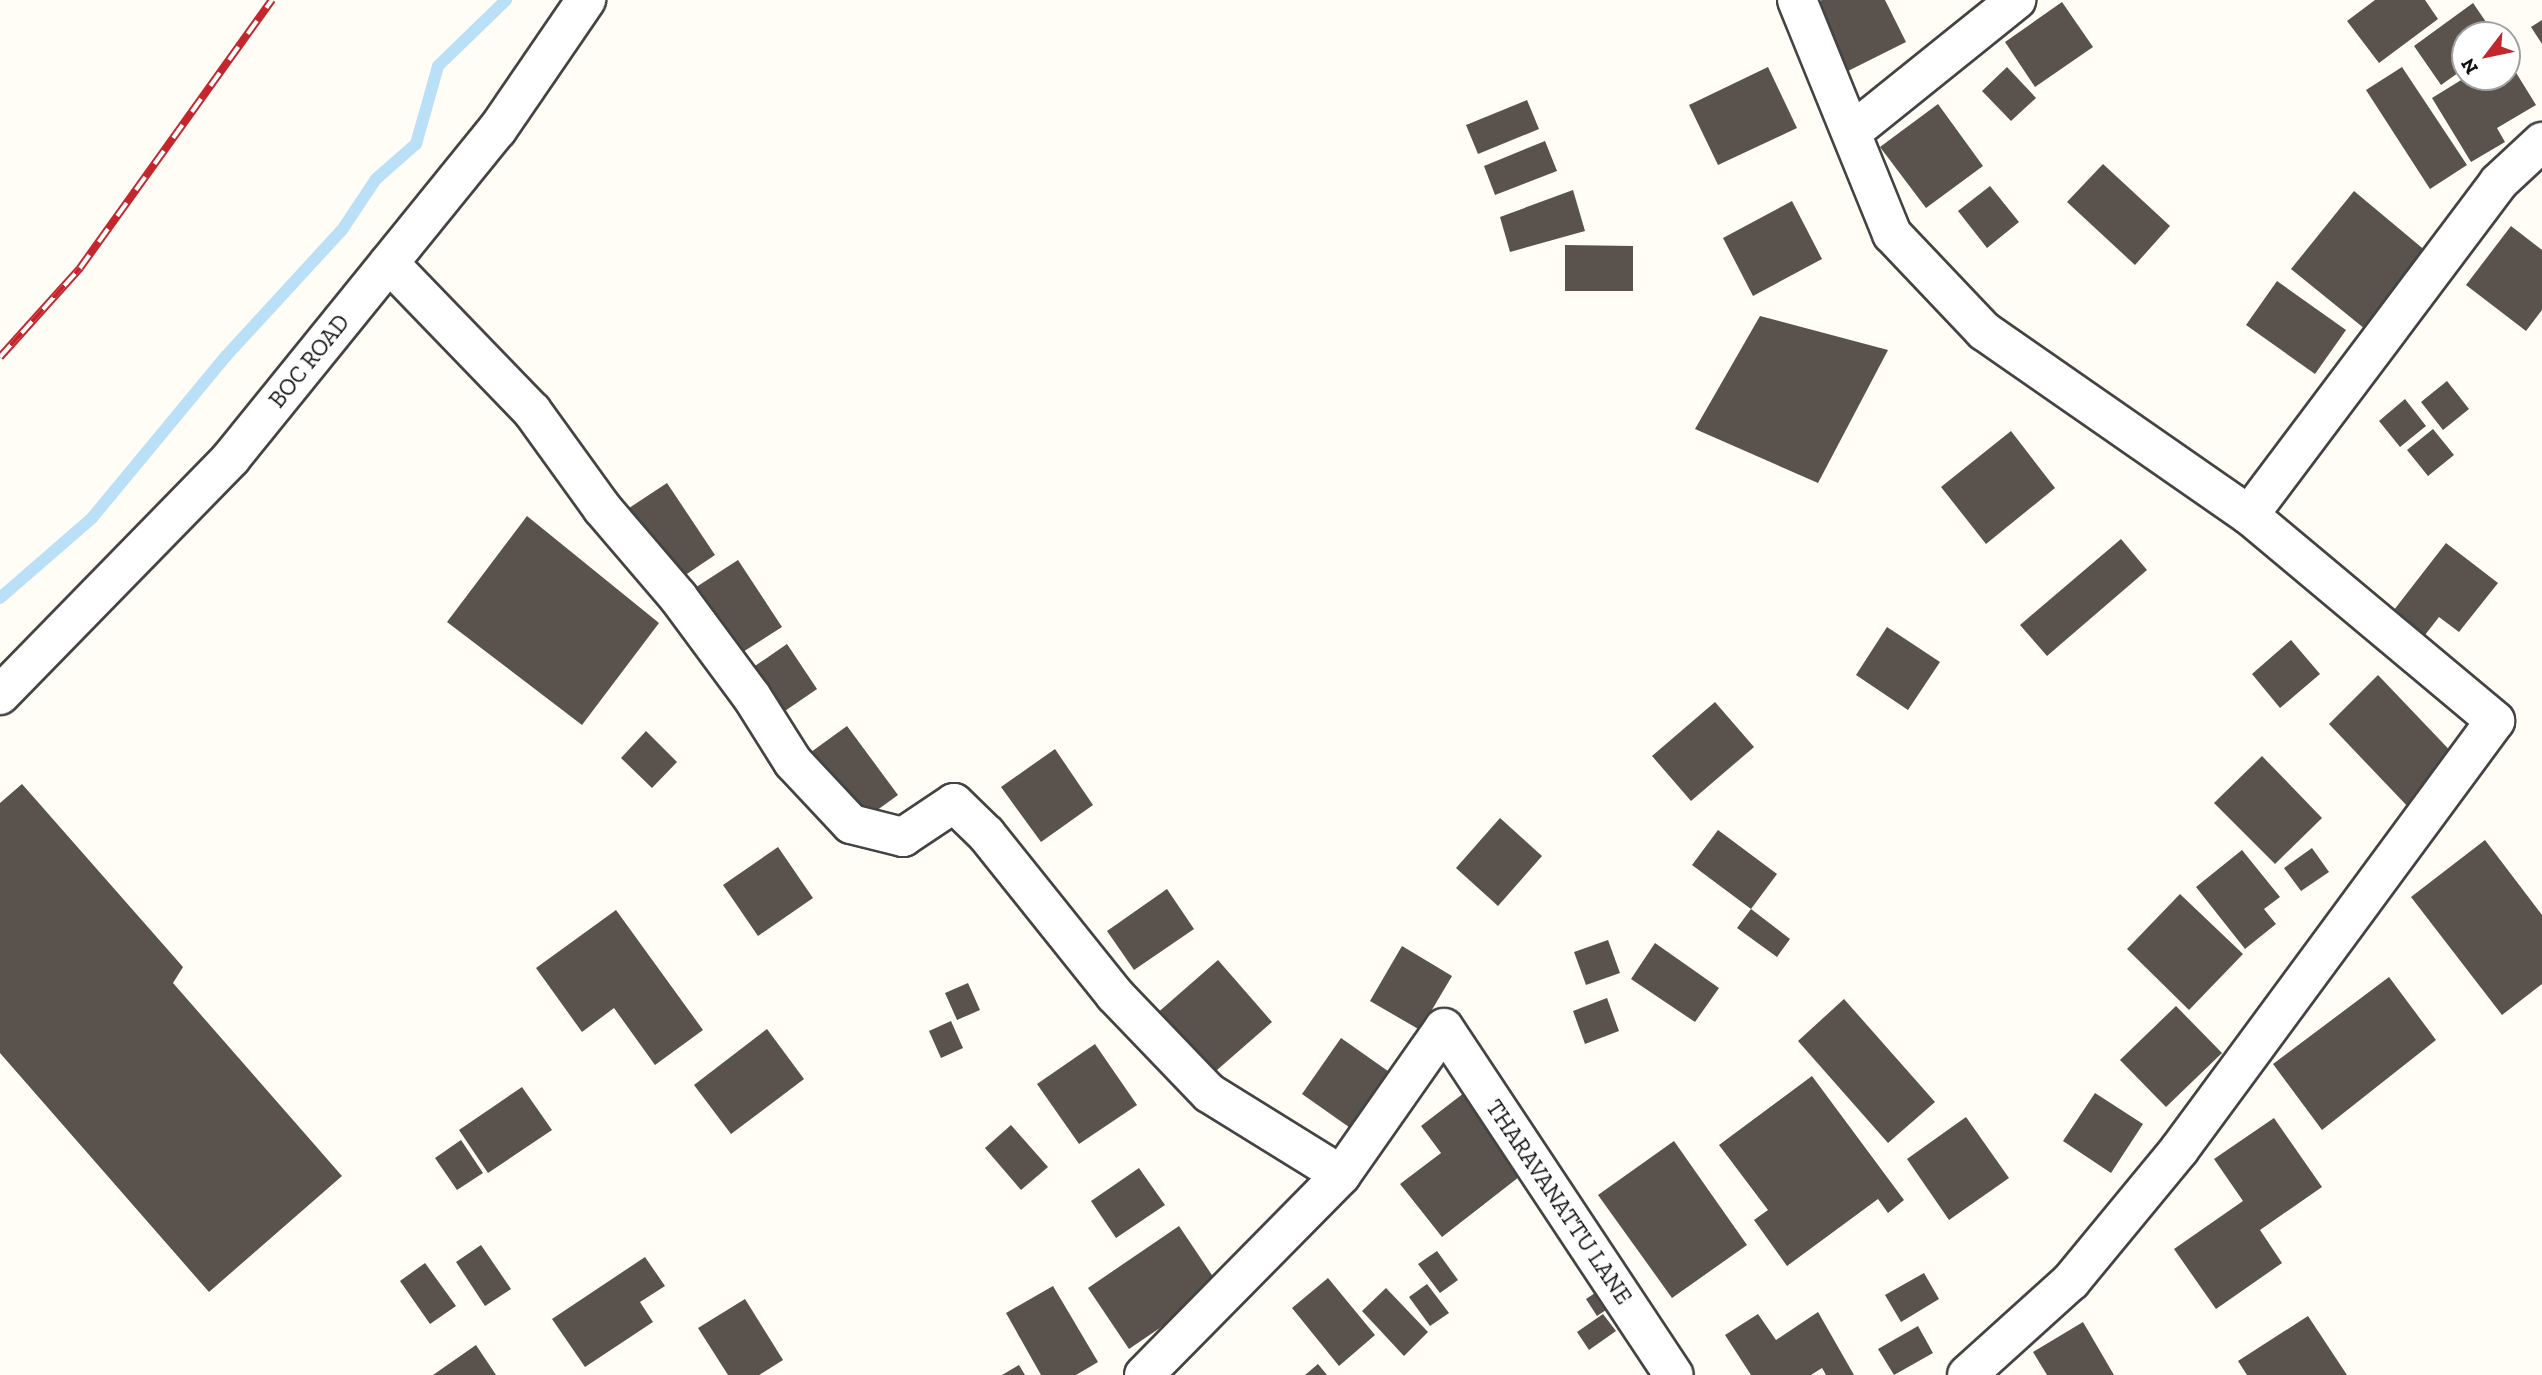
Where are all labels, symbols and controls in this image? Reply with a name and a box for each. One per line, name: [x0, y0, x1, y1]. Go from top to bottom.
north arrow: [2451, 21, 2521, 91]
text: N: [2456, 54, 2483, 79]
street label: BOC ROAD: [263, 309, 355, 413]
street label: THARAVANATTU LANE: [1480, 1095, 1638, 1309]

